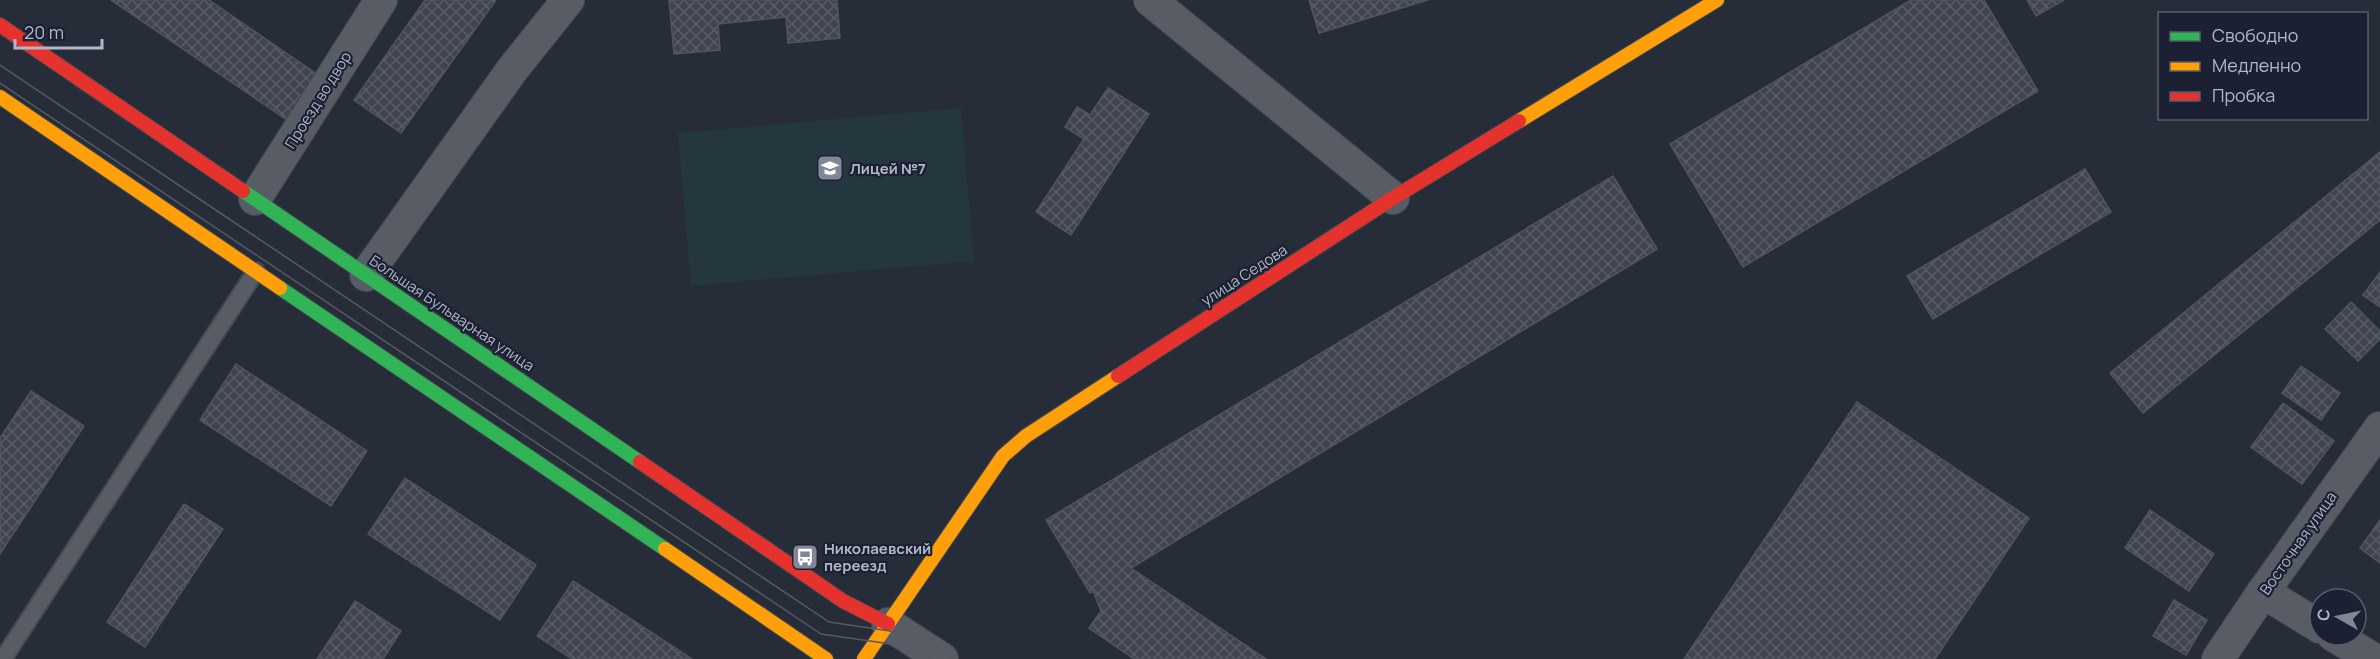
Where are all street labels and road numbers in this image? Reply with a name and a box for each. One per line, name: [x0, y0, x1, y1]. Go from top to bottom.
street label: Проезд во двор: [280, 47, 356, 153]
street label: улица Седова: [1197, 239, 1291, 311]
street label: Большая Бульварная улица: [365, 250, 539, 376]
street label: Восточная улица: [2255, 487, 2341, 599]

